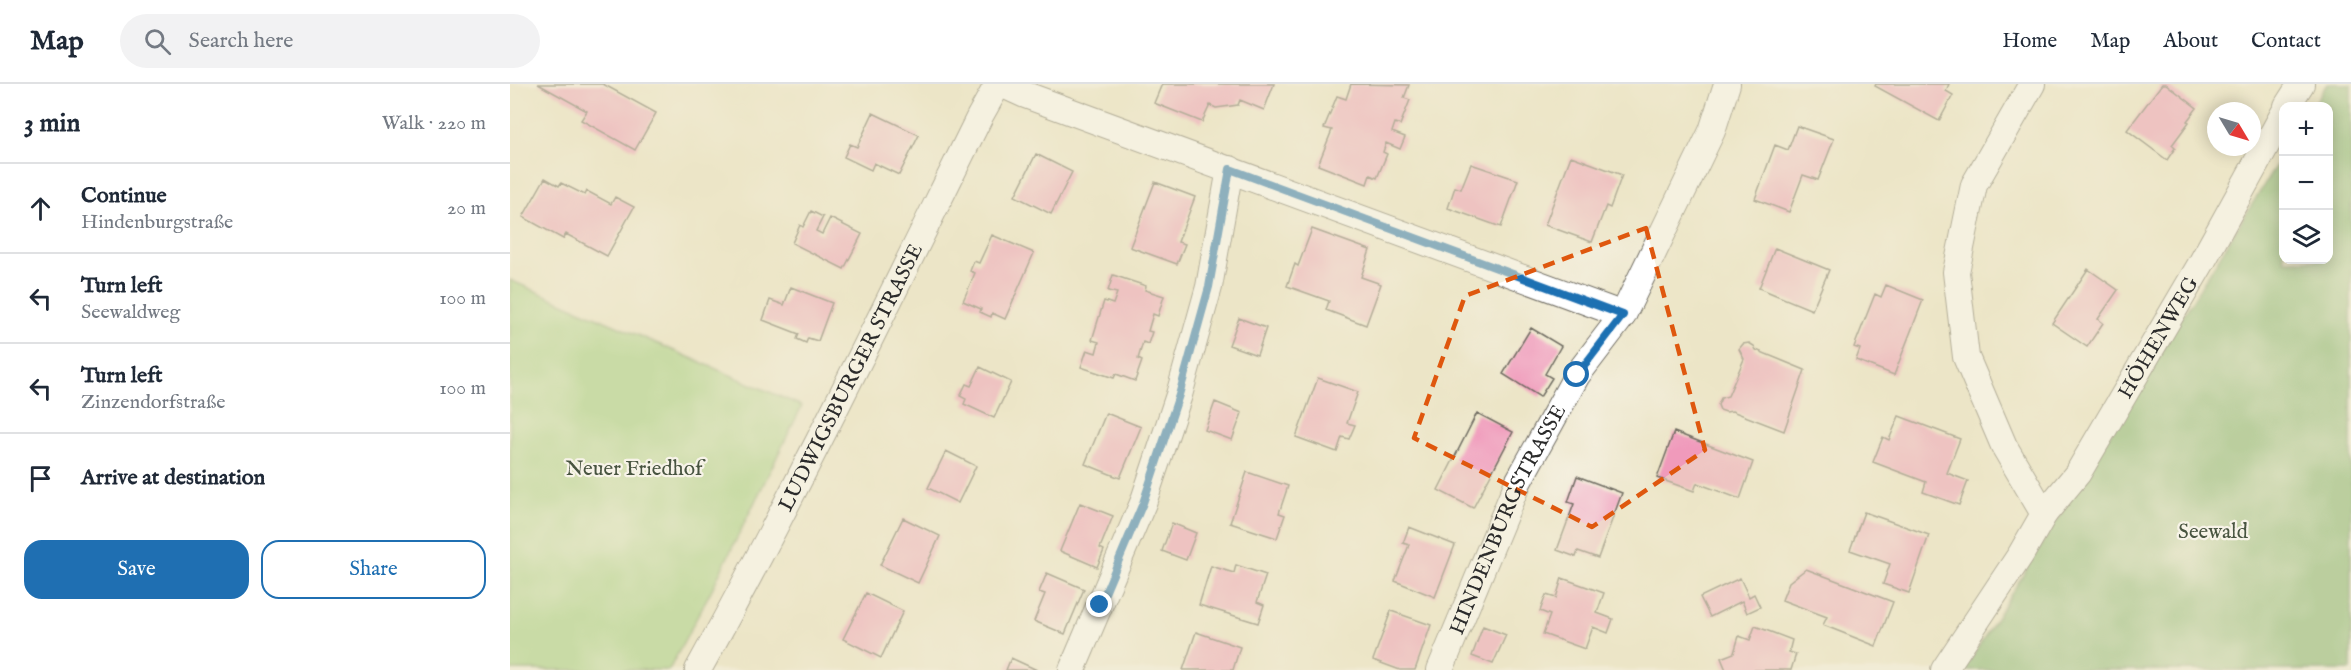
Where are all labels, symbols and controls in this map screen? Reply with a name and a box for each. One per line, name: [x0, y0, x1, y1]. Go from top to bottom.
search box: [120, 14, 540, 68]
text: Map: [30, 24, 84, 59]
icon: search: [141, 25, 174, 58]
text: Search here: [189, 27, 293, 55]
text: Home: [2002, 28, 2057, 55]
text: Map: [2090, 28, 2130, 55]
text: About: [2163, 28, 2218, 55]
text: Contact: [2251, 28, 2321, 55]
north arrow: [2207, 102, 2261, 156]
map controls: [2279, 102, 2333, 264]
button: +: [2279, 102, 2333, 156]
text: 3 min: [24, 107, 80, 140]
text: Walk · 220 m: [382, 111, 486, 136]
button: −: [2279, 156, 2333, 210]
text: Continue: [81, 182, 167, 210]
icon: ahead: [24, 192, 57, 225]
text: 20 m: [447, 196, 486, 221]
text: Hindenburgstraße: [81, 210, 233, 235]
button: layers: [2279, 210, 2333, 264]
street label: LUDWIGSBURGER STRASSE: [773, 240, 930, 516]
text: Turn left: [81, 272, 163, 300]
street label: HÖHENWEG: [2113, 272, 2206, 404]
icon: left: [24, 282, 57, 315]
text: 100 m: [439, 286, 486, 311]
text: Seewaldweg: [81, 300, 180, 325]
route start: [1563, 361, 1589, 387]
text: Turn left: [81, 362, 163, 390]
icon: left: [24, 372, 57, 405]
text: 100 m: [439, 376, 486, 401]
text: Zinzendorfstraße: [81, 390, 226, 415]
street label: HINDENBURGSTRASSE: [1444, 400, 1573, 639]
park label: Neuer Friedhof: [565, 456, 706, 483]
icon: arrive: [24, 462, 57, 495]
text: Arrive at destination: [81, 464, 265, 492]
park label: Seewald: [2178, 519, 2249, 546]
button: Save: [24, 540, 249, 599]
button: Share: [261, 540, 486, 599]
route end: [1086, 591, 1112, 617]

